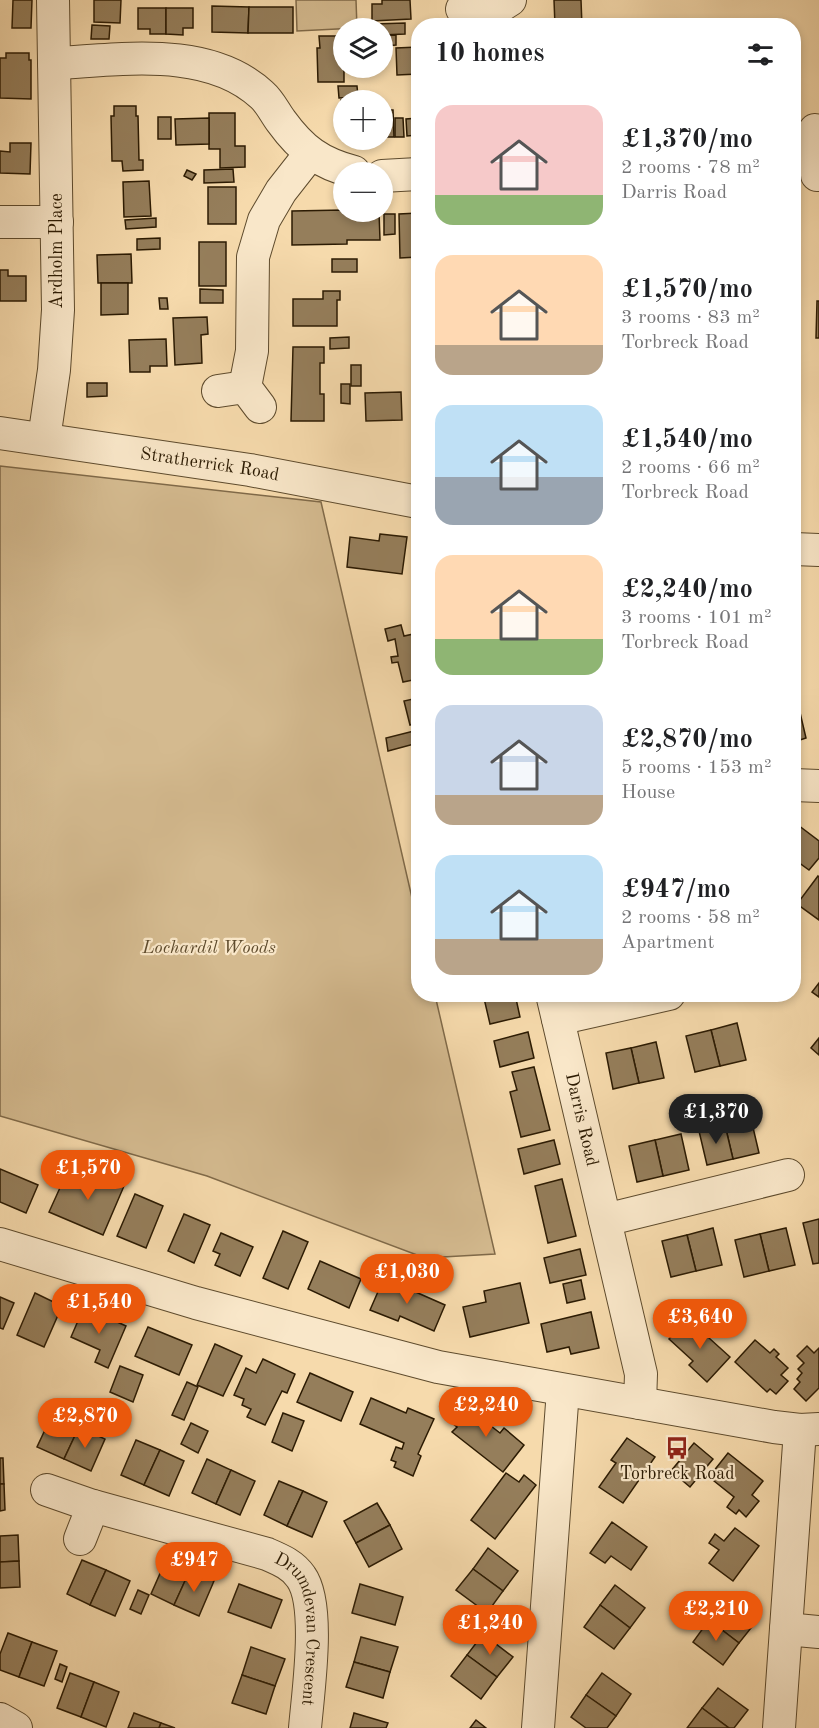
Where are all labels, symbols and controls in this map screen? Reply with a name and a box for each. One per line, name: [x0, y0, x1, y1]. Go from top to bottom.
map controls: [333, 18, 393, 222]
button: layers: [333, 18, 393, 78]
icon: filters: [744, 38, 777, 71]
text: 10 homes: [435, 41, 544, 67]
button: +: [333, 90, 393, 150]
text: £1,370/mo: [621, 127, 753, 153]
icon: home: [483, 129, 555, 201]
text: 2 rooms · 78 m²: [621, 158, 760, 178]
button: −: [333, 162, 393, 222]
text: Darris Road: [621, 183, 727, 203]
street label: Ardholm Place: [48, 193, 66, 309]
text: £1,570/mo: [621, 277, 753, 303]
icon: home: [483, 279, 555, 351]
text: 3 rooms · 83 m²: [621, 308, 760, 328]
text: Torbreck Road: [621, 333, 749, 353]
text: £1,540/mo: [621, 427, 753, 453]
icon: home: [483, 429, 555, 501]
street label: Stratherrick Road: [139, 445, 281, 484]
text: 2 rooms · 66 m²: [621, 458, 760, 478]
text: Torbreck Road: [621, 483, 749, 503]
text: £2,240/mo: [621, 577, 753, 603]
icon: home: [483, 579, 555, 651]
text: 3 rooms · 101 m²: [621, 608, 771, 628]
text: Torbreck Road: [621, 633, 749, 653]
text: £2,870/mo: [621, 727, 753, 753]
icon: home: [483, 729, 555, 801]
text: 5 rooms · 153 m²: [621, 758, 771, 778]
text: House: [621, 783, 675, 803]
text: £947/mo: [621, 877, 731, 903]
icon: home: [483, 879, 555, 951]
text: 2 rooms · 58 m²: [621, 908, 760, 928]
text: Apartment: [621, 933, 715, 953]
park label: Lochardil Woods: [141, 939, 276, 957]
street label: Darris Road: [562, 1071, 601, 1168]
pin: £1,370: [667, 1094, 765, 1145]
text: £1,370: [683, 1103, 749, 1123]
pin: £1,570: [39, 1150, 137, 1201]
text: £1,570: [55, 1159, 121, 1179]
pin: £1,030: [358, 1254, 456, 1305]
text: £1,030: [374, 1263, 440, 1283]
pin: £1,540: [50, 1284, 148, 1335]
text: £1,540: [66, 1293, 132, 1313]
pin: £3,640: [651, 1299, 749, 1350]
text: £3,640: [667, 1308, 733, 1328]
pin: £2,240: [437, 1387, 535, 1438]
text: £2,240: [453, 1396, 519, 1416]
pin: £2,870: [36, 1398, 134, 1449]
text: £2,870: [52, 1407, 118, 1427]
bus stop icon: Torbreck Road: [664, 1435, 690, 1461]
place label: Torbreck Road: [619, 1465, 735, 1483]
pin: £947: [158, 1542, 230, 1593]
street label: Drumdevan Crescent: [271, 1549, 321, 1707]
text: £947: [169, 1551, 219, 1571]
pin: £2,210: [667, 1591, 765, 1642]
text: £2,210: [683, 1600, 749, 1620]
pin: £1,240: [441, 1605, 539, 1656]
text: £1,240: [457, 1614, 523, 1634]

